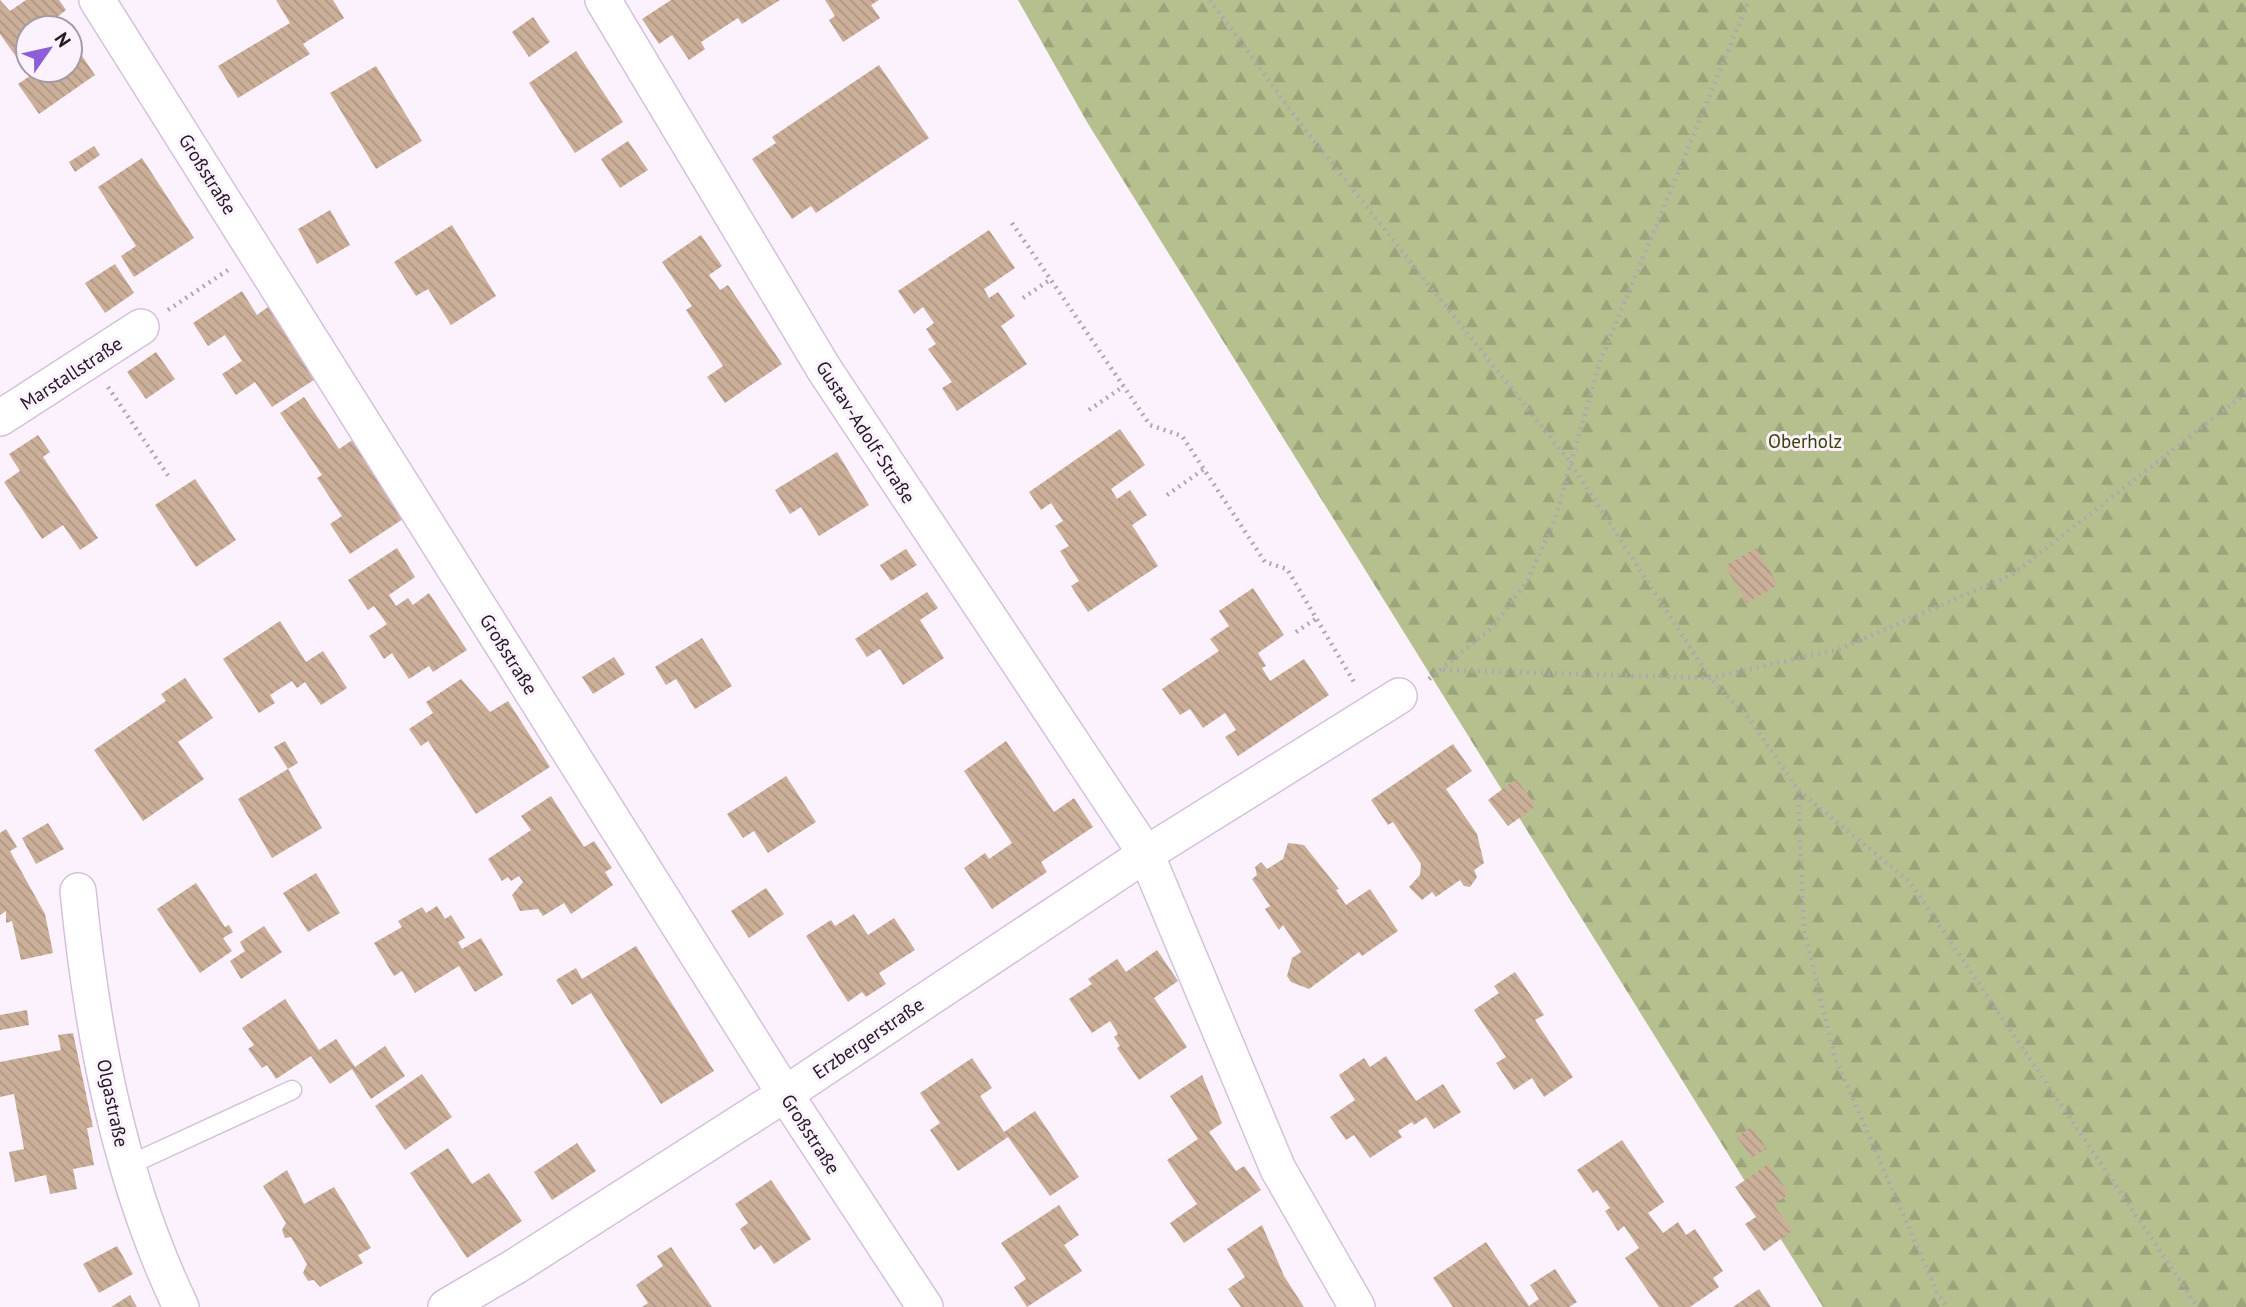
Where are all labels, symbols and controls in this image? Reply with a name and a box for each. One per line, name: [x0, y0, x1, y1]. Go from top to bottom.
north arrow: [14, 14, 84, 84]
text: N: [50, 28, 77, 51]
street label: Großstraße: [174, 129, 242, 219]
street label: Marstallstraße: [15, 331, 127, 415]
street label: Gustav-Adolf-Straße: [811, 356, 921, 508]
park label: Oberholz: [1768, 429, 1842, 453]
street label: Großstraße: [475, 609, 543, 699]
street label: Erzbergerstraße: [808, 992, 928, 1084]
street label: Olgastraße: [92, 1057, 134, 1149]
street label: Großstraße: [776, 1089, 846, 1179]

